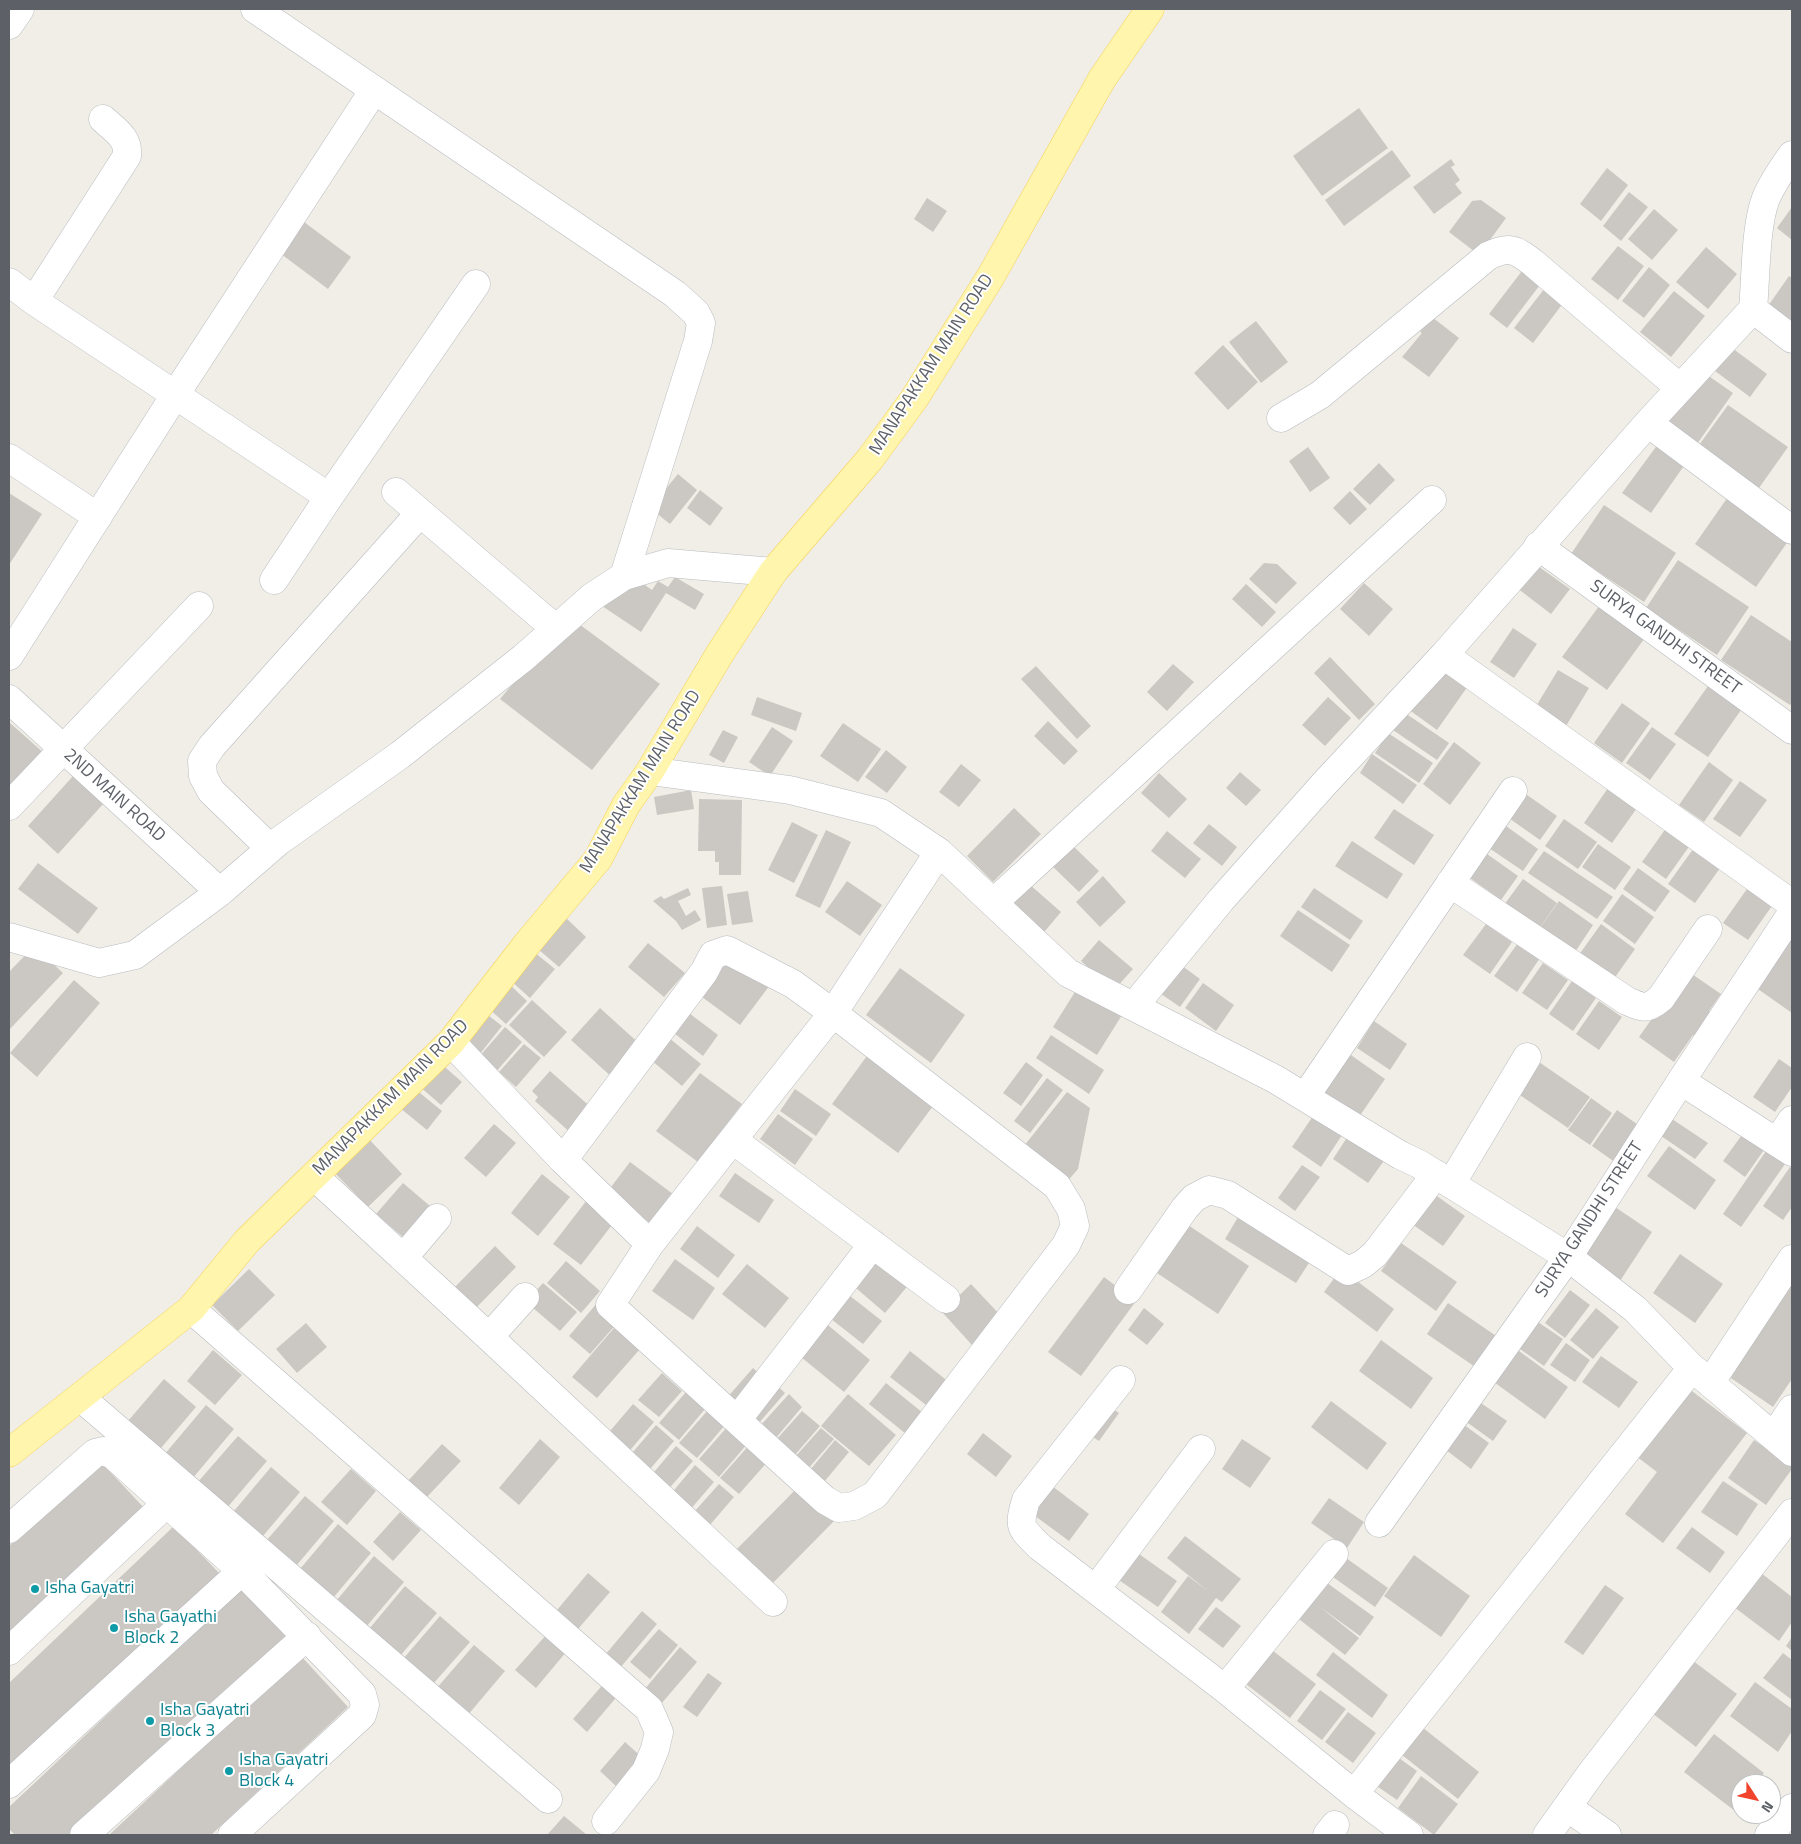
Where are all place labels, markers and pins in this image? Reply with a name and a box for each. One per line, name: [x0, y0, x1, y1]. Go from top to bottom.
place label: Isha Gayatri: [45, 1578, 134, 1600]
marker: Isha Gayatri: [29, 1583, 41, 1595]
place label: Isha Gayathi Block 2: [124, 1607, 217, 1650]
marker: Isha Gayathi Block 2: [108, 1622, 120, 1634]
place label: Isha Gayatri Block 3: [160, 1700, 249, 1742]
marker: Isha Gayatri Block 3: [144, 1715, 156, 1727]
place label: Isha Gayatri Block 4: [239, 1750, 328, 1792]
marker: Isha Gayatri Block 4: [223, 1765, 235, 1777]

